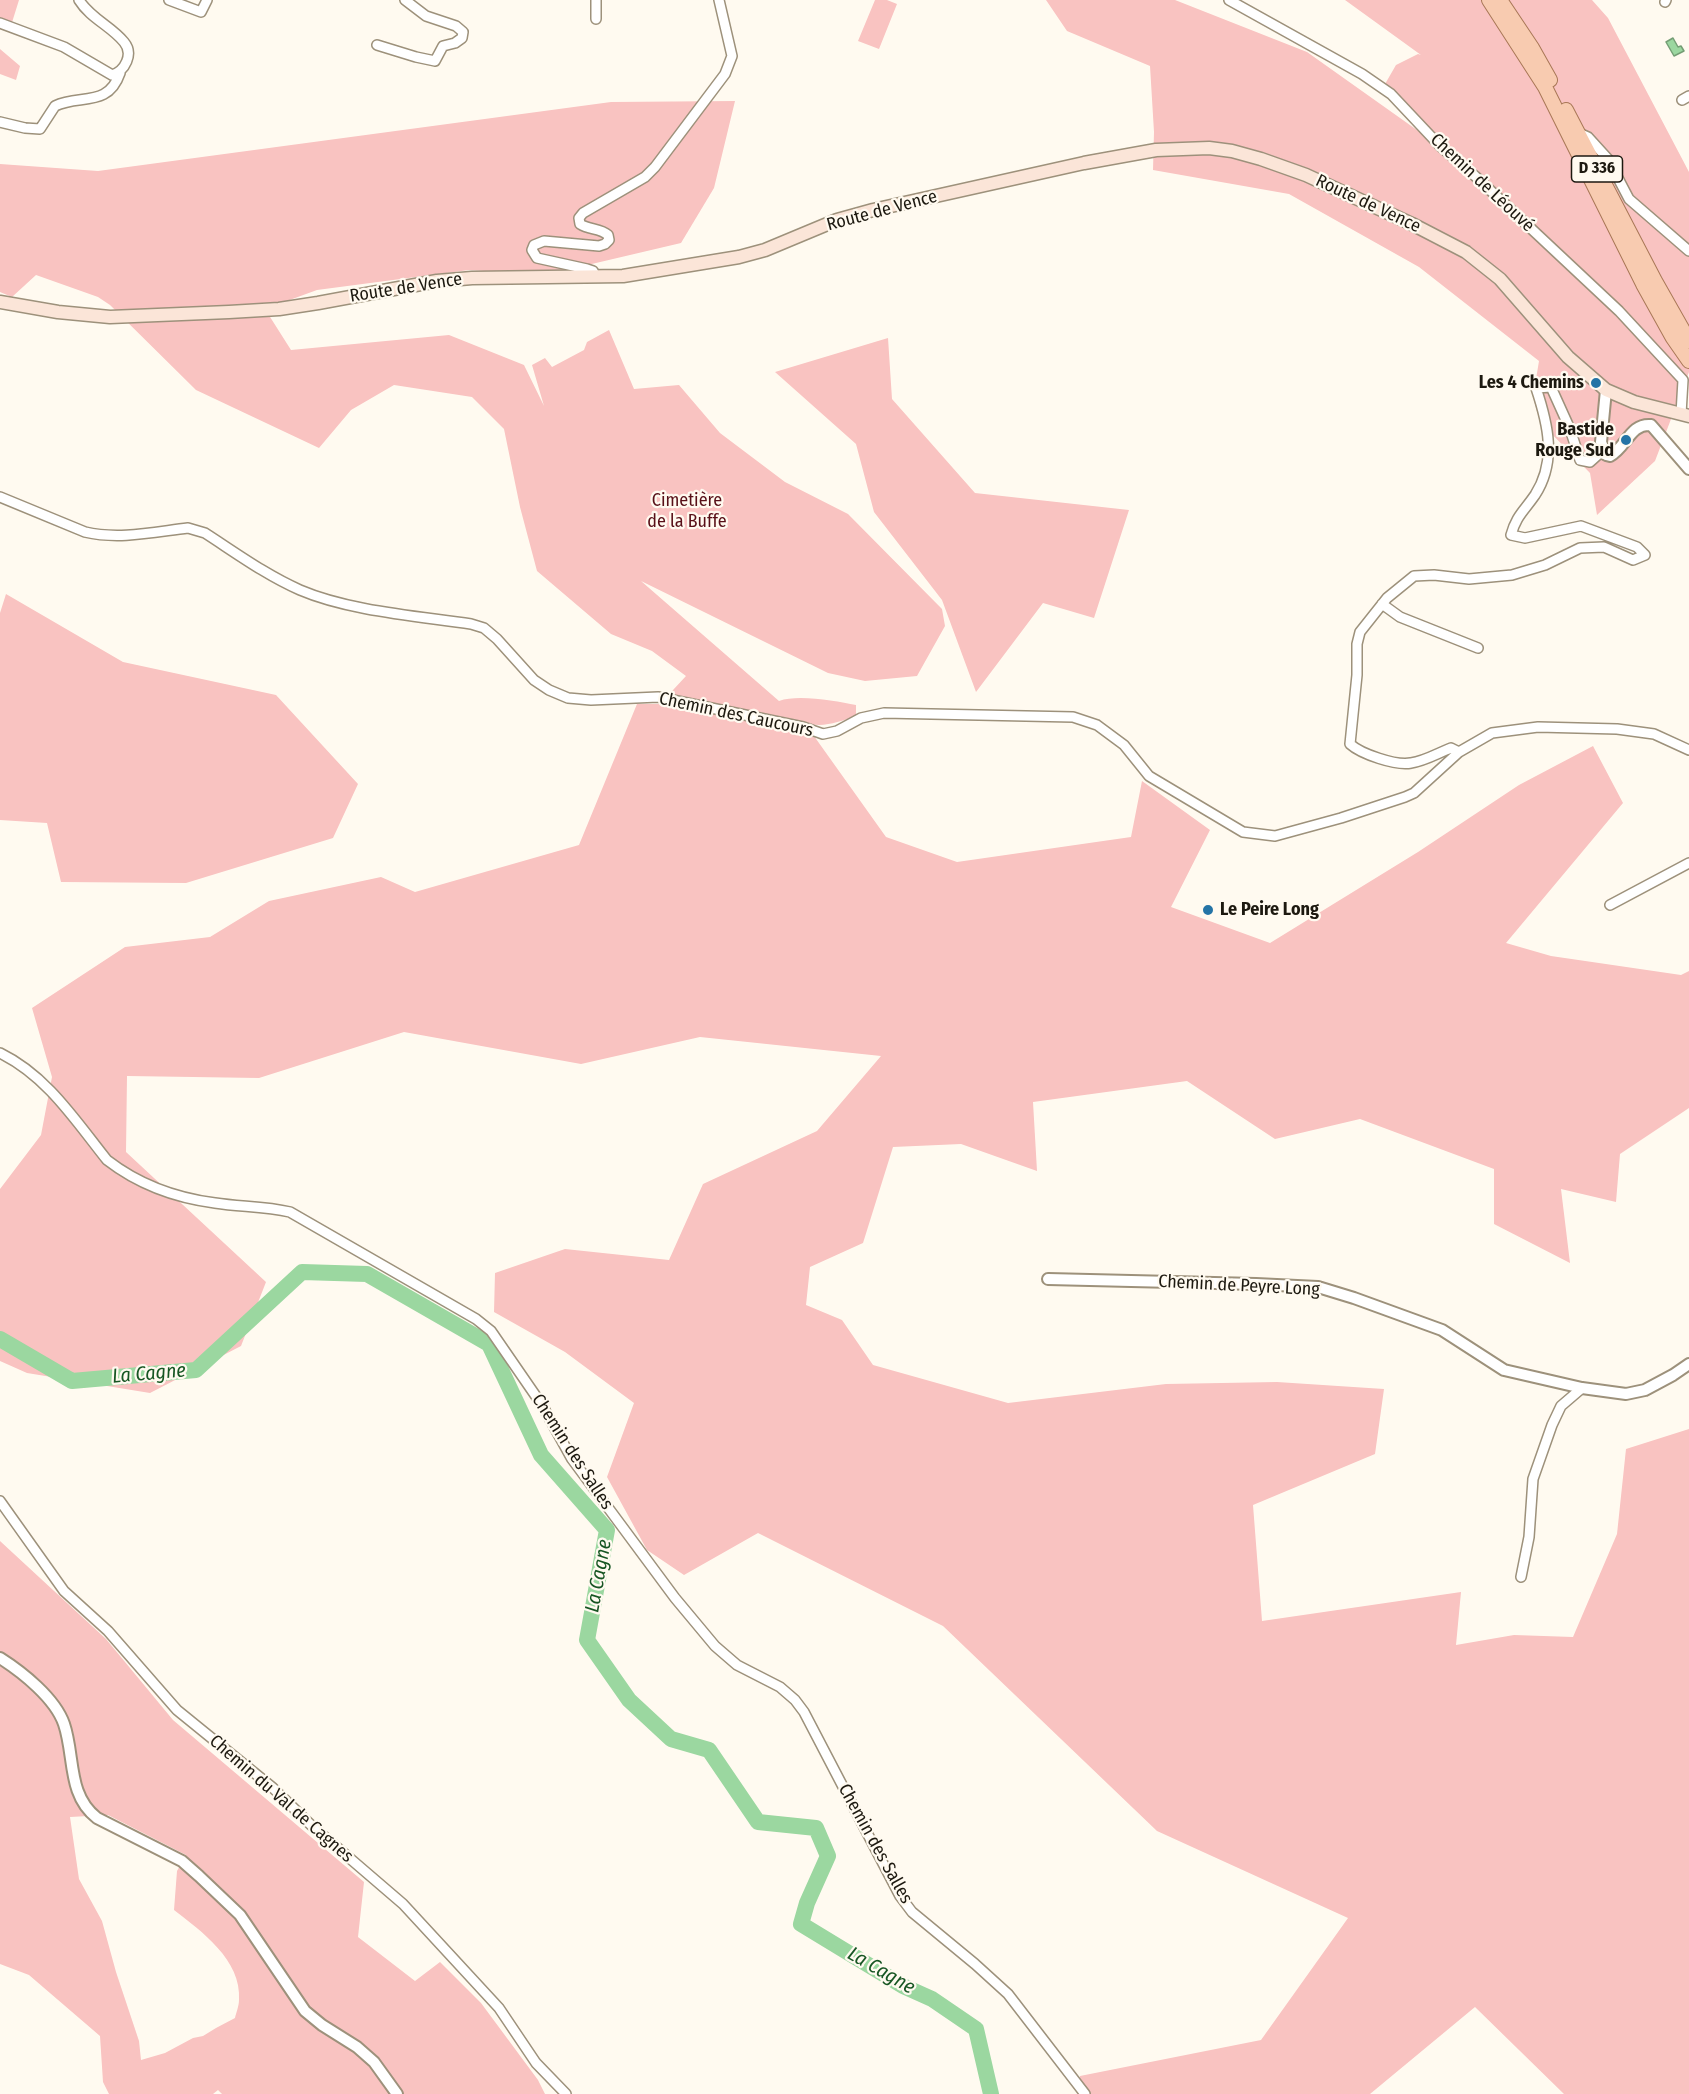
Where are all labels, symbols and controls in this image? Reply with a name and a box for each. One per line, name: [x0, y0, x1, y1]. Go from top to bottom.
street label: Chemin de Léouvé: [1425, 129, 1539, 237]
road number: D 336: [1572, 156, 1622, 182]
street label: Route de Vence: [1312, 170, 1424, 238]
street label: Route de Vence: [824, 186, 940, 236]
street label: Route de Vence: [348, 268, 464, 308]
place label: Les 4 Chemins: [1479, 372, 1584, 394]
marker: Les 4 Chemins: [1589, 376, 1603, 390]
place label: Bastide Rouge Sud: [1535, 419, 1614, 462]
marker: Bastide Rouge Sud: [1619, 433, 1633, 447]
park label: Cimetière de la Buffe: [647, 490, 727, 532]
street label: Chemin des Caucours: [657, 688, 815, 742]
place label: Le Peire Long: [1220, 899, 1319, 921]
marker: Le Peire Long: [1201, 903, 1215, 917]
street label: Chemin de Peyre Long: [1158, 1271, 1320, 1301]
water label: La Cagne: [111, 1359, 187, 1389]
street label: Chemin des Salles: [527, 1390, 617, 1514]
water label: La Cagne: [581, 1538, 617, 1614]
street label: Chemin du Val de Cagnes: [205, 1731, 357, 1867]
street label: Chemin des Salles: [833, 1780, 917, 1908]
water label: La Cagne: [843, 1942, 919, 2000]

